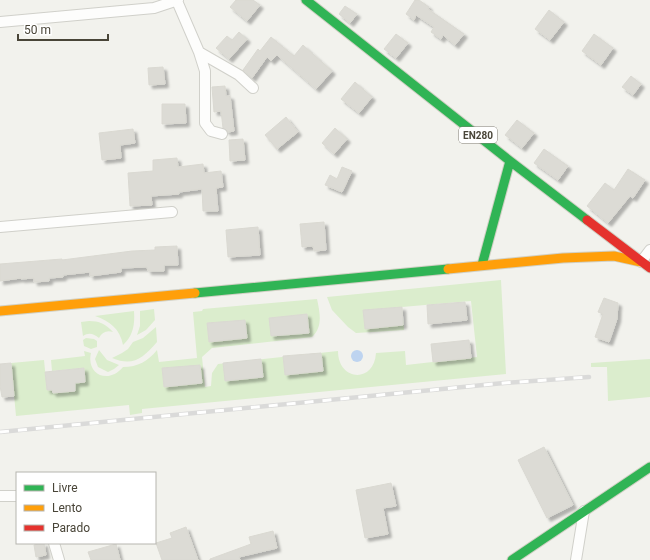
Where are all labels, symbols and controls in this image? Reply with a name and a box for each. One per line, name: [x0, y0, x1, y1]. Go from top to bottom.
scale bar: [18, 16, 108, 42]
text: 50 m: [24, 23, 51, 37]
road number: EN280: [459, 127, 497, 143]
legend: [16, 472, 156, 544]
text: Livre: [52, 481, 78, 495]
text: Lento: [52, 501, 82, 515]
text: Parado: [52, 521, 90, 535]

